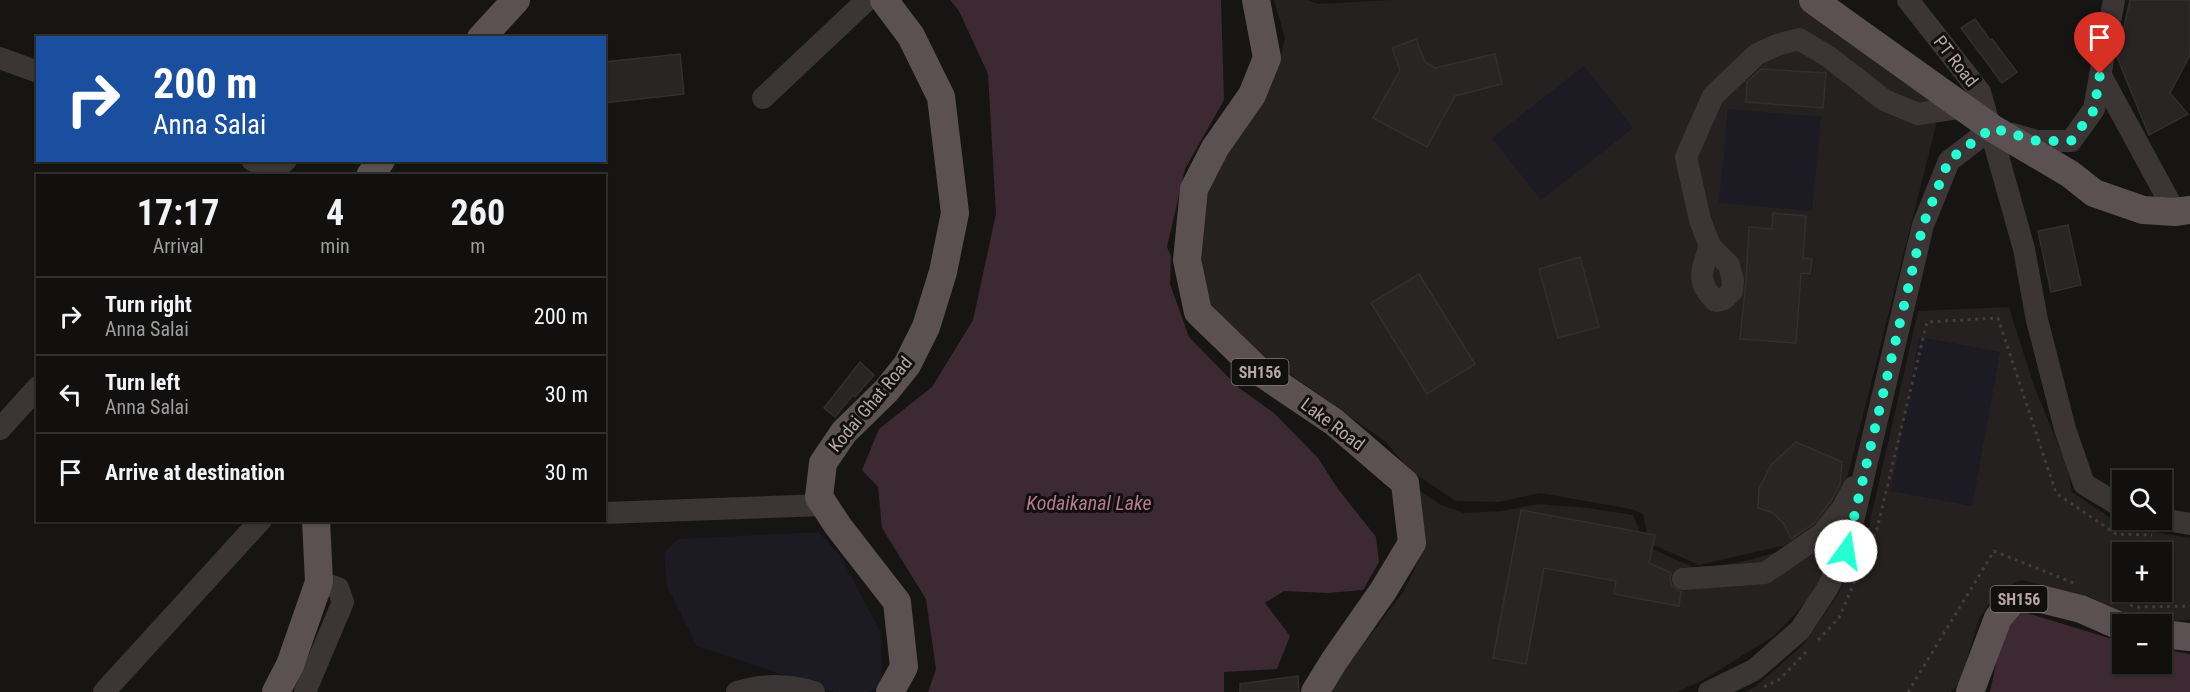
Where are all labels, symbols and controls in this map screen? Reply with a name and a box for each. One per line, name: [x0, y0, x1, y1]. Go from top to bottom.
pin: [2074, 12, 2125, 74]
icon: arrive: [2083, 21, 2116, 54]
street label: PT Road: [1929, 31, 1983, 91]
text: 200 m: [153, 59, 258, 108]
icon: right: [54, 60, 132, 138]
text: Anna Salai: [153, 109, 266, 141]
text: 17:17: [137, 192, 219, 234]
text: 4: [326, 192, 344, 234]
text: 260: [451, 192, 505, 234]
text: Arrival: [153, 234, 204, 258]
text: min: [320, 234, 350, 258]
text: m: [470, 234, 485, 258]
text: Turn right: [105, 292, 192, 317]
icon: right: [54, 300, 87, 333]
text: 200 m: [534, 304, 588, 329]
text: Anna Salai: [105, 317, 189, 341]
street label: Kodai Ghat Road: [824, 352, 916, 456]
road number: SH156: [1232, 359, 1288, 385]
text: Turn left: [105, 370, 180, 395]
icon: left: [54, 378, 87, 411]
text: 30 m: [545, 382, 588, 407]
street label: Lake Road: [1297, 393, 1369, 455]
text: Anna Salai: [105, 395, 189, 419]
icon: arrive: [54, 456, 87, 489]
text: Arrive at destination: [105, 460, 285, 485]
text: 30 m: [545, 460, 588, 485]
map controls: [2112, 470, 2172, 674]
button: search: [2112, 470, 2172, 530]
water label: Kodaikanal Lake: [1026, 491, 1152, 515]
position arrow: [1814, 519, 1878, 583]
button: +: [2112, 542, 2172, 602]
road number: SH156: [1990, 586, 2048, 612]
button: −: [2112, 614, 2172, 674]

